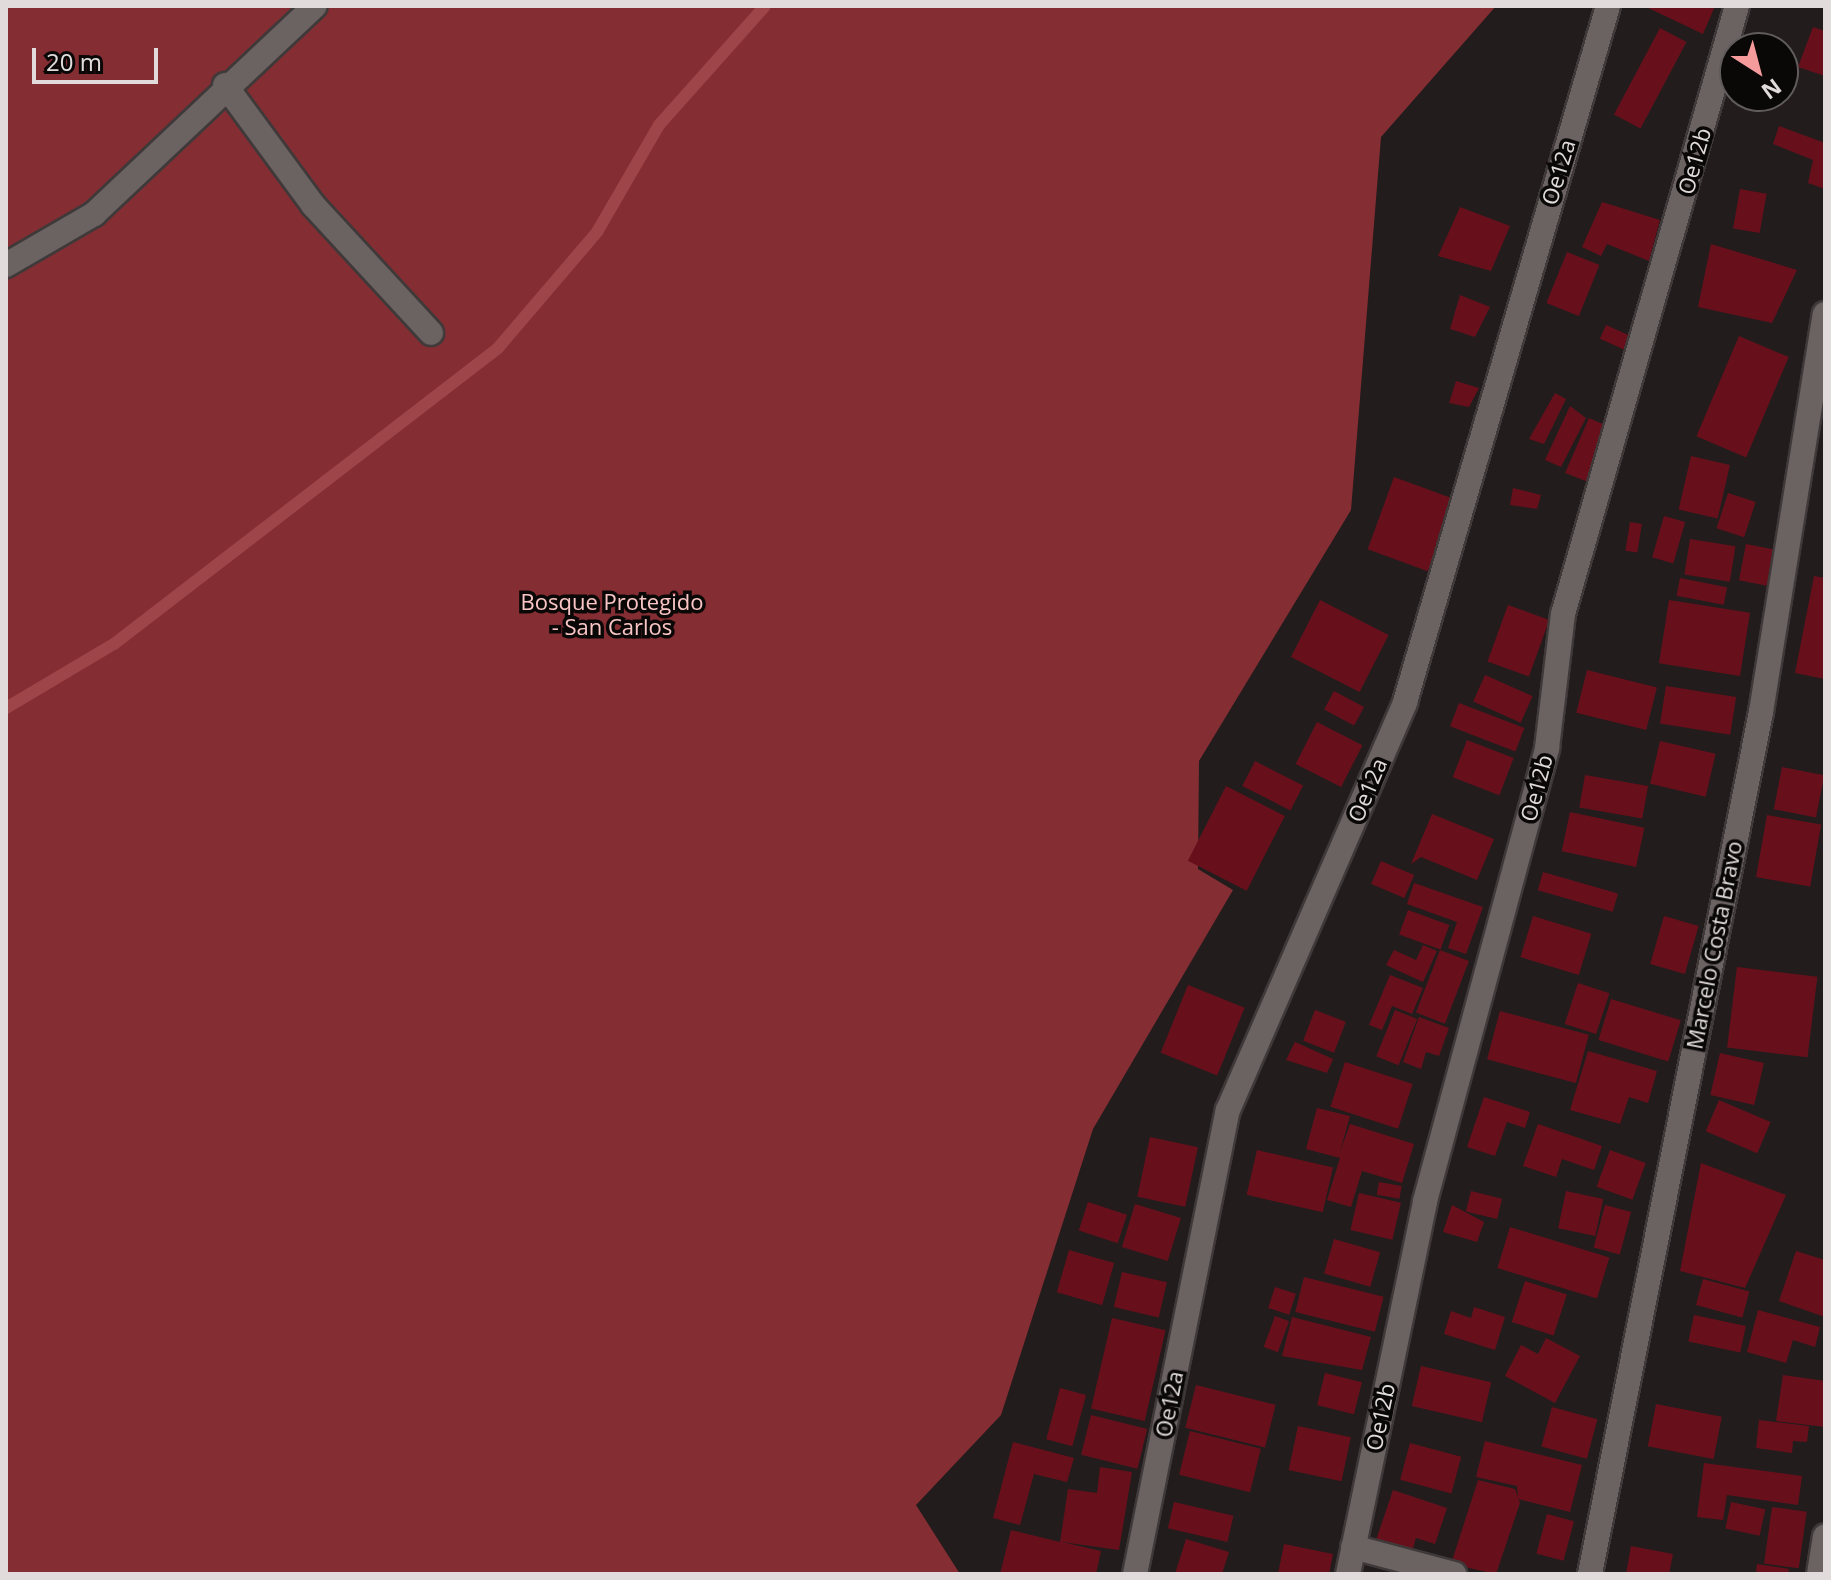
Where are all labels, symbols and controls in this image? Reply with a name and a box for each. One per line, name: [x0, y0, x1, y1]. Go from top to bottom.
scale bar: [36, 32, 162, 82]
north arrow: [1719, 32, 1799, 112]
text: 20 m: [46, 45, 102, 78]
text: N: [1756, 72, 1788, 107]
street label: Oe12b: [1672, 125, 1716, 197]
street label: Oe12a: [1536, 136, 1580, 208]
park label: Bosque Protegido - San Carlos: [521, 588, 703, 640]
street label: Oe12b: [1514, 752, 1558, 824]
street label: Oe12a: [1342, 754, 1392, 826]
street label: Marcelo Costa Bravo: [1681, 839, 1747, 1051]
street label: Oe12a: [1150, 1369, 1188, 1439]
street label: Oe12b: [1360, 1381, 1400, 1453]

